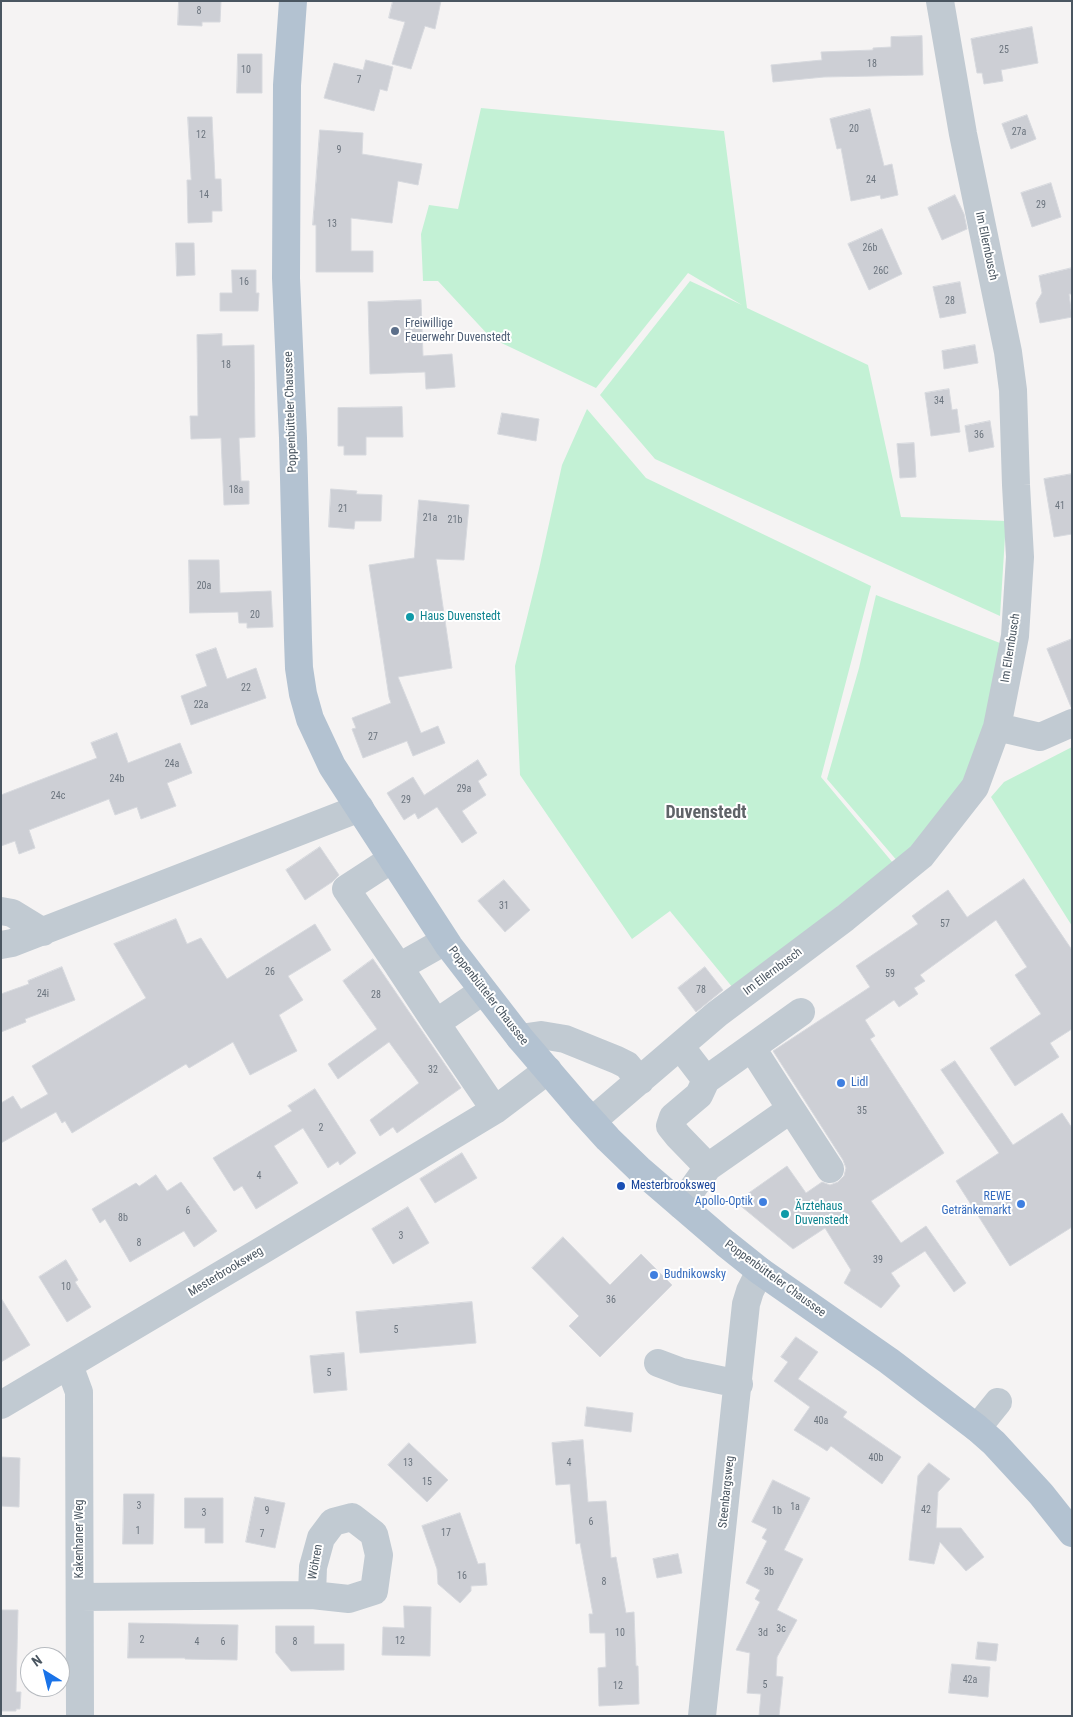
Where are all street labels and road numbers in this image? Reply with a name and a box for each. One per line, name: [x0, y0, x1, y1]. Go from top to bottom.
street label: Im Ellernbusch: [972, 210, 1000, 282]
street label: Poppenbütteler Chaussee: [282, 351, 300, 473]
street label: Im Ellernbusch: [998, 612, 1024, 684]
street label: Poppenbütteler Chaussee: [445, 944, 531, 1048]
street label: Im Ellernbusch: [741, 945, 805, 999]
street label: Poppenbütteler Chaussee: [722, 1237, 828, 1321]
street label: Mesterbrooksweg: [186, 1244, 266, 1300]
street label: Steenbargsweg: [716, 1455, 738, 1529]
street label: Kakenhaner Weg: [73, 1500, 87, 1578]
street label: Wöhren: [306, 1543, 326, 1581]

